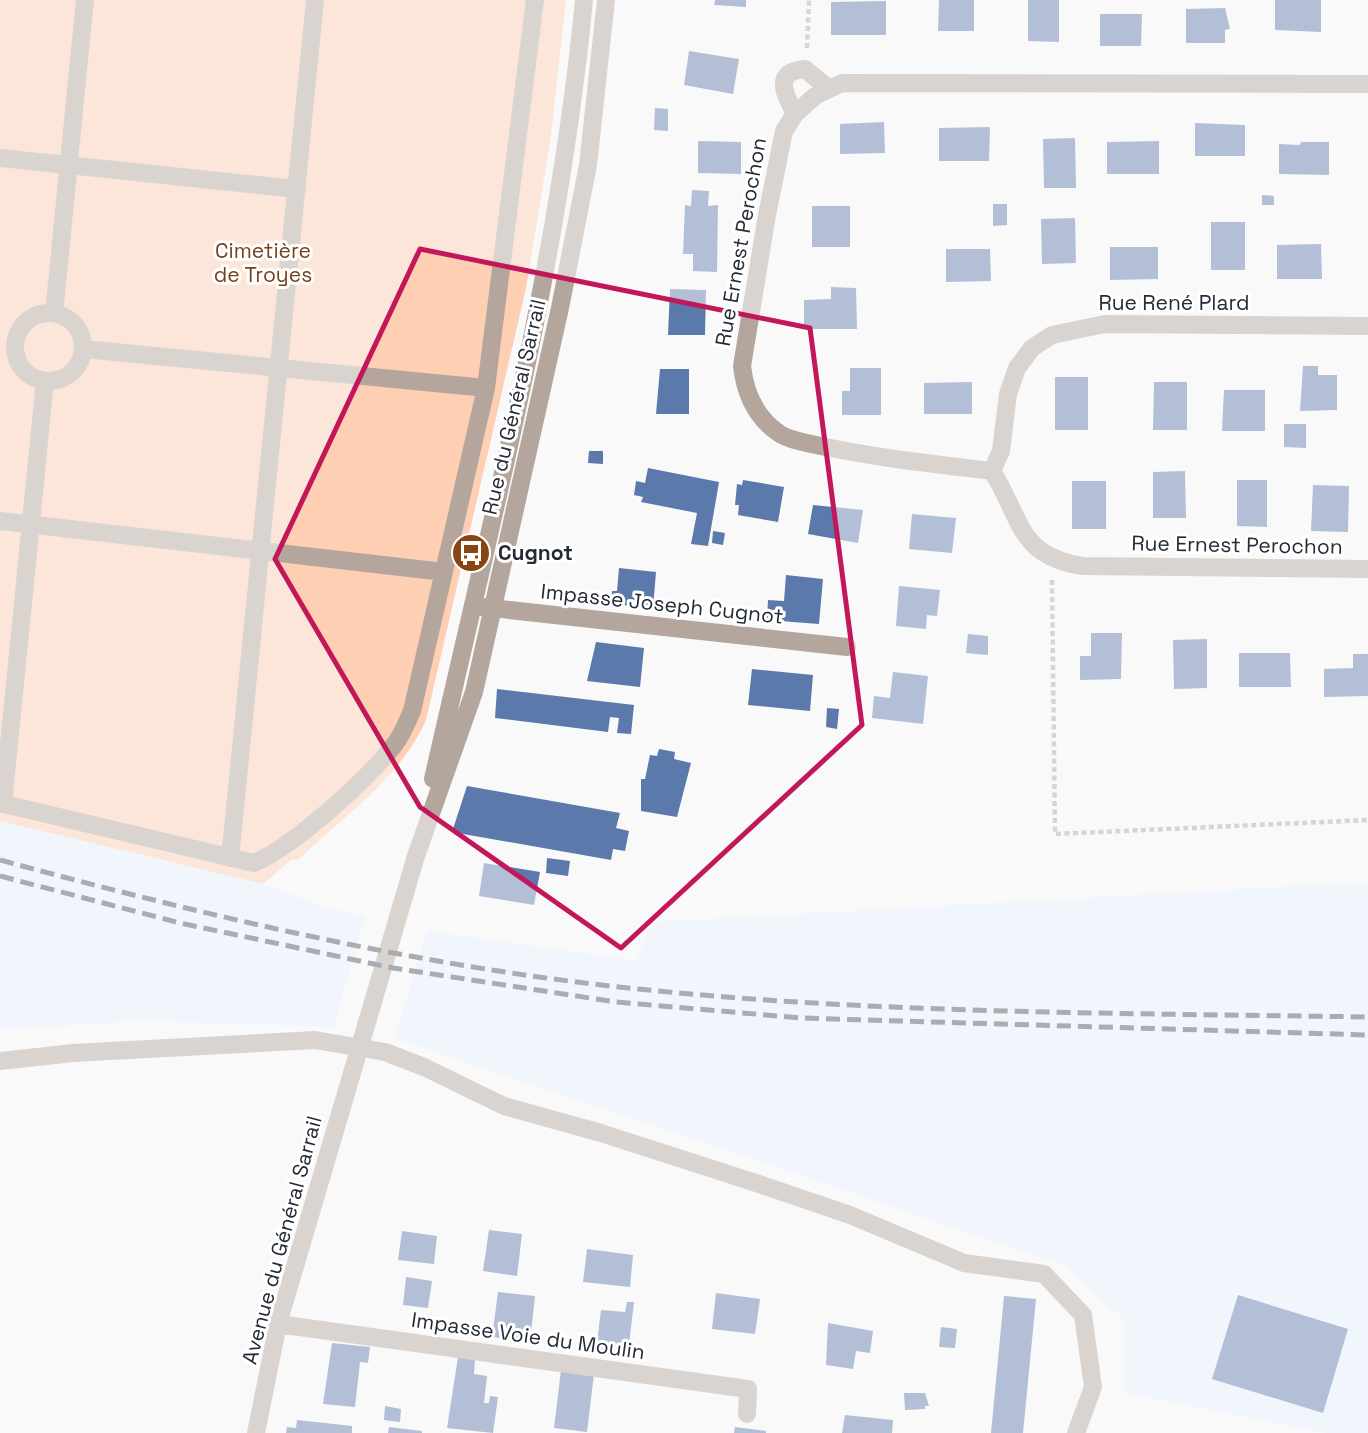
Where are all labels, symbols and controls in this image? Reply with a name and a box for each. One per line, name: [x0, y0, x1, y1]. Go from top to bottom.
street label: Rue Ernest Perochon: [709, 135, 772, 348]
park label: Cimetière de Troyes: [214, 237, 312, 288]
street label: Rue René Plard: [1098, 289, 1250, 316]
street label: Rue du Général Sarrail: [476, 297, 551, 517]
street label: Rue Ernest Perochon: [1131, 529, 1343, 560]
bus stop icon: Cugnot: [450, 532, 492, 574]
place label: Cugnot: [498, 539, 573, 566]
street label: Impasse Joseph Cugnot: [539, 577, 785, 630]
street label: Avenue du Général Sarrail: [235, 1113, 328, 1367]
street label: Impasse Voie du Moulin: [410, 1306, 647, 1365]

